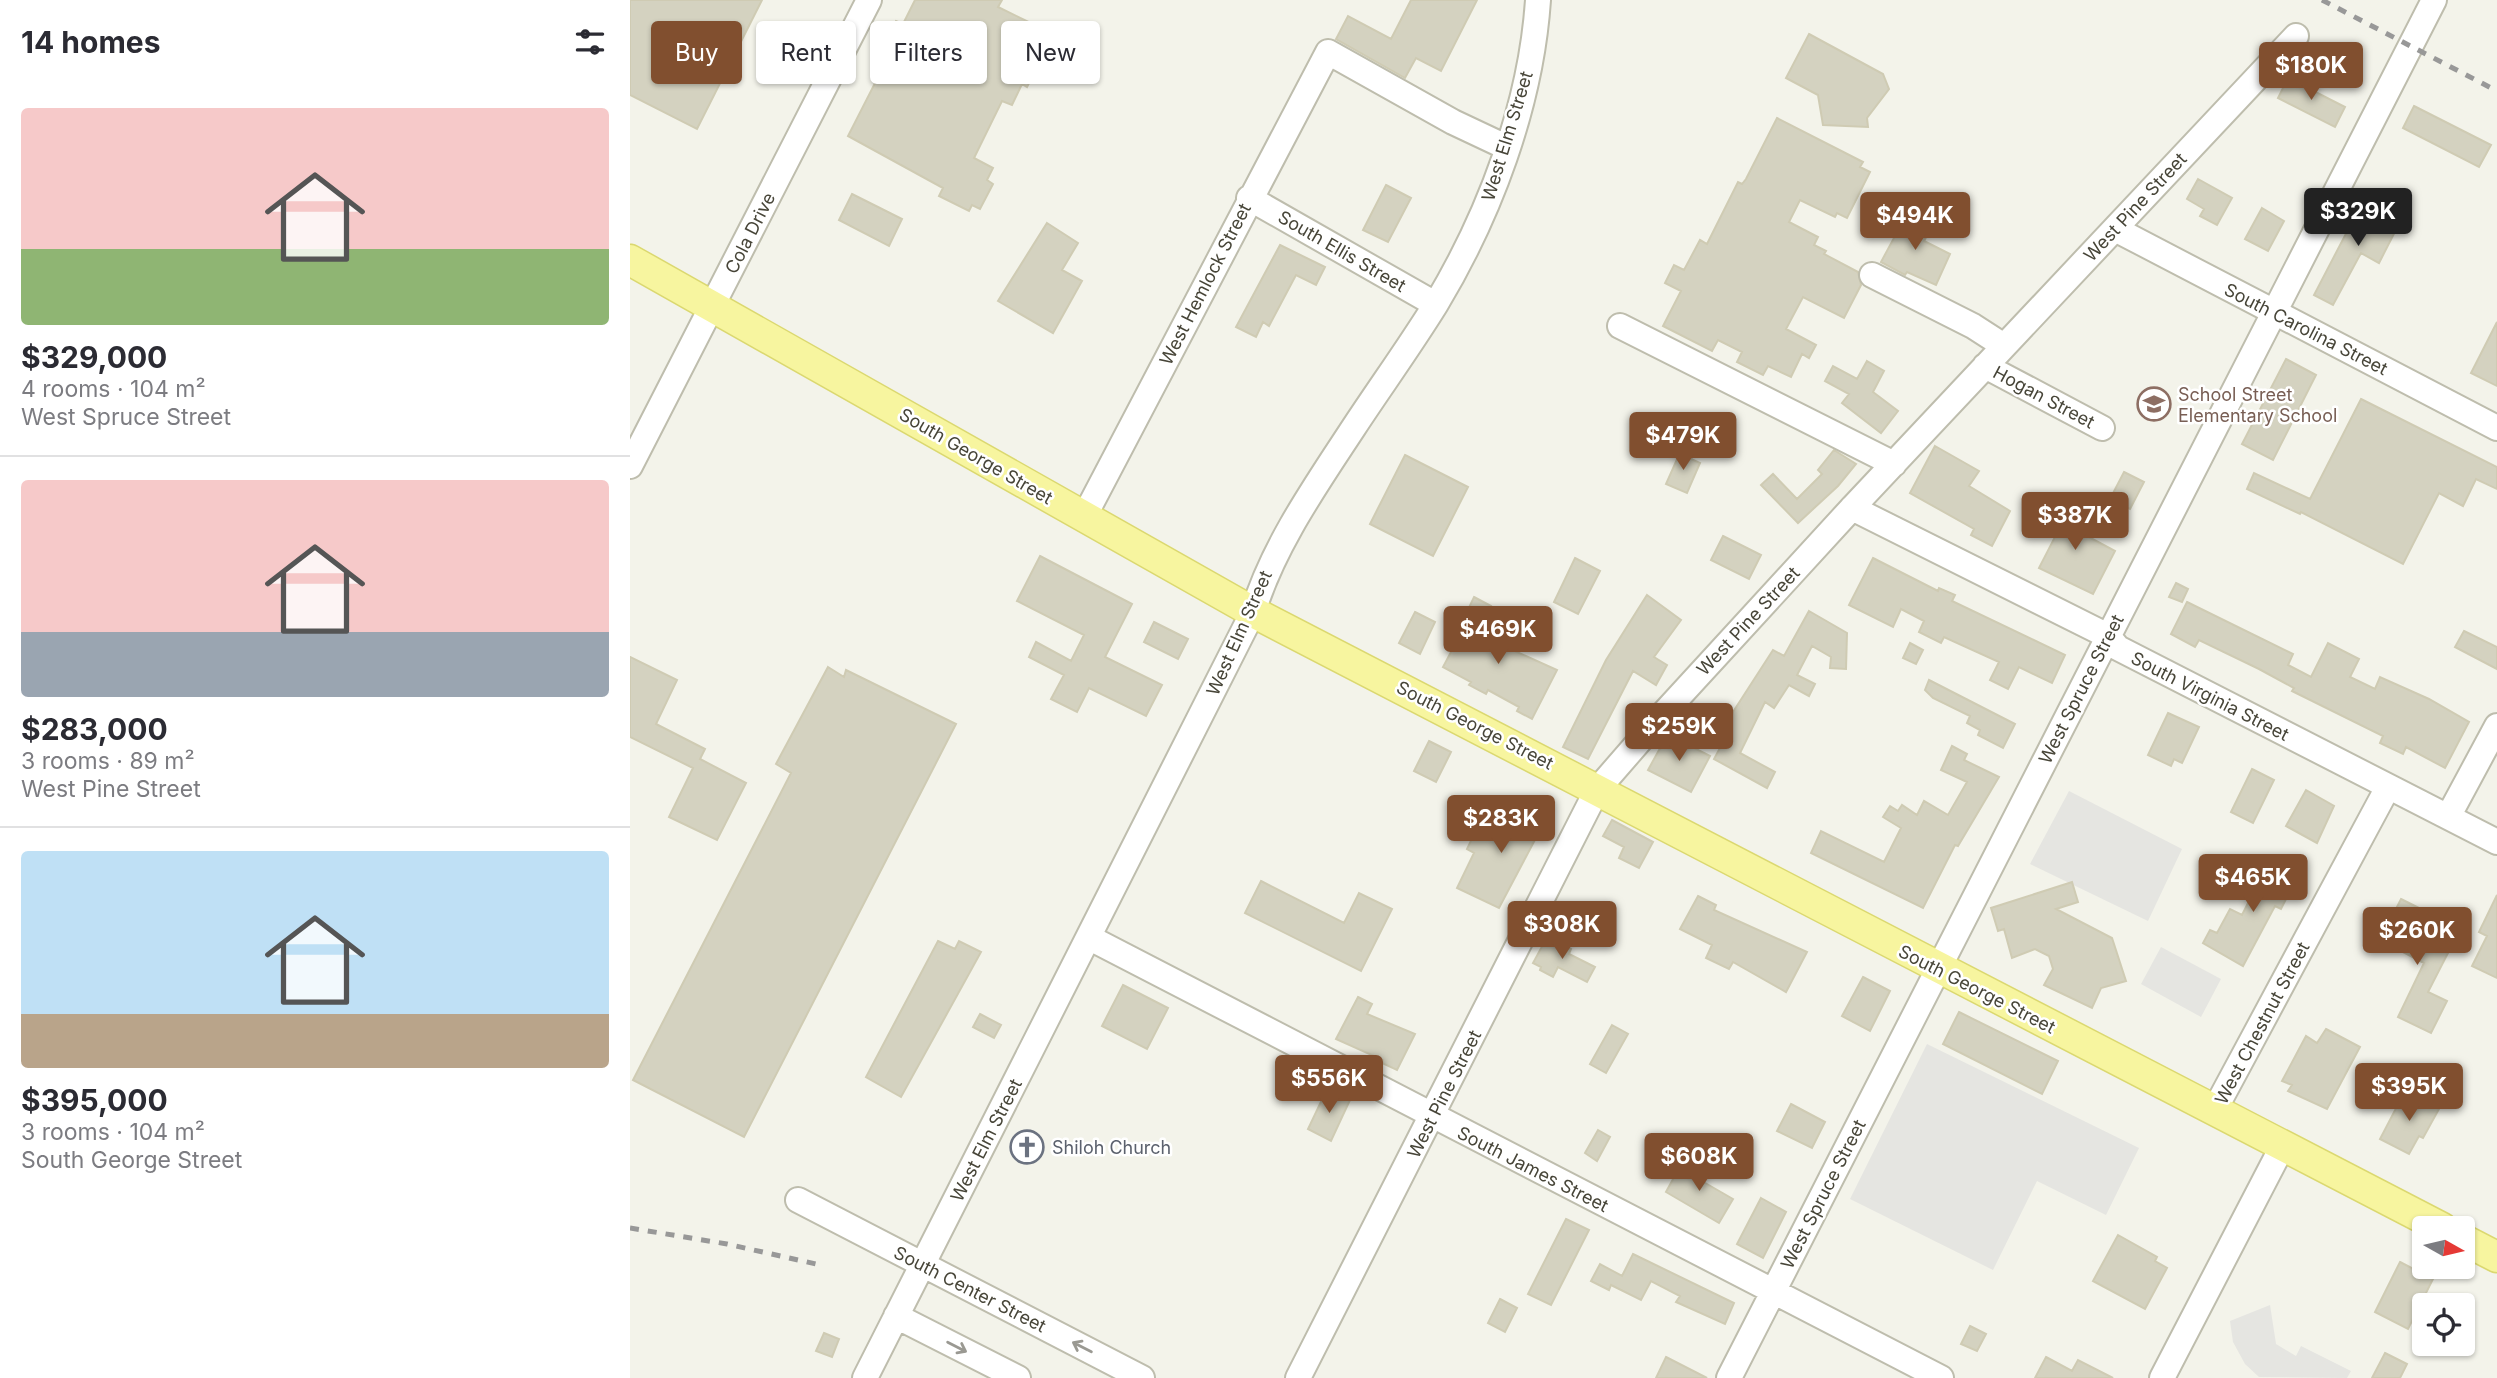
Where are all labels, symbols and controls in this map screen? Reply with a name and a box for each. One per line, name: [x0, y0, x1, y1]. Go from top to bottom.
chip: Buy: [651, 21, 742, 84]
chip: Rent: [756, 21, 856, 84]
chip: Filters: [870, 21, 987, 84]
chip: New: [1001, 21, 1100, 84]
icon: filters: [571, 23, 609, 61]
text: 14 homes: [21, 24, 160, 60]
pin: $180K: [2262, 42, 2360, 102]
text: $180K: [2275, 51, 2347, 79]
street label: West Elm Street: [1477, 68, 1537, 203]
street label: West Pine Street: [2079, 148, 2191, 266]
icon: home: [252, 154, 378, 280]
pin: $329K: [2309, 188, 2407, 248]
street label: Cola Drive: [721, 189, 779, 277]
pin: $494K: [1866, 192, 1964, 252]
text: $329K: [2320, 197, 2396, 225]
street label: West Hemlock Street: [1155, 200, 1255, 368]
text: $494K: [1876, 201, 1954, 229]
street label: South Ellis Street: [1274, 206, 1410, 296]
street label: South Carolina Street: [2221, 279, 2391, 379]
text: $329,000: [21, 339, 167, 375]
street label: Hogan Street: [1990, 361, 2098, 433]
text: 4 rooms · 104 m²: [21, 375, 206, 403]
place label: School Street Elementary School: [2178, 384, 2337, 426]
school or university icon: School Street Elementary School: [2135, 385, 2173, 423]
text: West Spruce Street: [21, 403, 231, 431]
street label: South George Street: [896, 404, 1056, 508]
pin: $479K: [1634, 412, 1732, 472]
text: $479K: [1645, 421, 1721, 449]
pin: $387K: [2026, 492, 2124, 552]
text: $387K: [2038, 501, 2112, 529]
icon: home: [252, 526, 378, 652]
street label: West Pine Street: [1692, 562, 1804, 680]
street label: West Elm Street: [1202, 567, 1276, 699]
pin: $469K: [1449, 606, 1547, 666]
street label: West Spruce Street: [2034, 611, 2128, 767]
text: $469K: [1459, 615, 1537, 643]
street label: South Virginia Street: [2128, 647, 2292, 745]
street label: South George Street: [1393, 676, 1557, 774]
pin: $259K: [1630, 704, 1728, 763]
text: $283,000: [21, 711, 168, 747]
text: $259K: [1641, 712, 1717, 740]
text: 3 rooms · 89 m²: [21, 747, 195, 775]
text: West Pine Street: [21, 775, 201, 803]
pin: $283K: [1452, 796, 1550, 855]
text: $283K: [1463, 804, 1539, 832]
pin: $465K: [2204, 855, 2302, 914]
text: $465K: [2215, 863, 2291, 891]
icon: home: [252, 897, 378, 1023]
pin: $308K: [1513, 902, 1611, 961]
pin: $260K: [2368, 908, 2466, 967]
text: $308K: [1524, 910, 1600, 938]
text: $260K: [2379, 916, 2455, 944]
street label: West Chestnut Street: [2210, 938, 2314, 1108]
street label: South George Street: [1895, 940, 2059, 1038]
street label: West Pine Street: [1403, 1026, 1485, 1161]
pin: $556K: [1280, 1056, 1378, 1115]
text: $556K: [1291, 1064, 1367, 1092]
pin: $395K: [2360, 1064, 2458, 1123]
text: $395K: [2371, 1072, 2447, 1100]
street label: West Elm Street: [946, 1075, 1026, 1205]
text: $395,000: [21, 1082, 168, 1118]
street label: West Spruce Street: [1776, 1116, 1870, 1272]
text: 3 rooms · 104 m²: [21, 1118, 205, 1146]
street label: South James Street: [1454, 1122, 1612, 1216]
church icon: Shiloh Church: [1008, 1128, 1046, 1166]
pin: $608K: [1650, 1134, 1748, 1193]
place label: Shiloh Church: [1052, 1137, 1171, 1158]
text: $608K: [1660, 1142, 1738, 1170]
text: South George Street: [21, 1146, 242, 1174]
north arrow: [2412, 1216, 2474, 1279]
map controls: [2412, 1216, 2475, 1356]
street label: South Center Street: [891, 1242, 1050, 1336]
button: locate: [2412, 1293, 2475, 1356]
one-way arrow: [1072, 1339, 1093, 1353]
one-way arrow: [946, 1340, 967, 1354]

